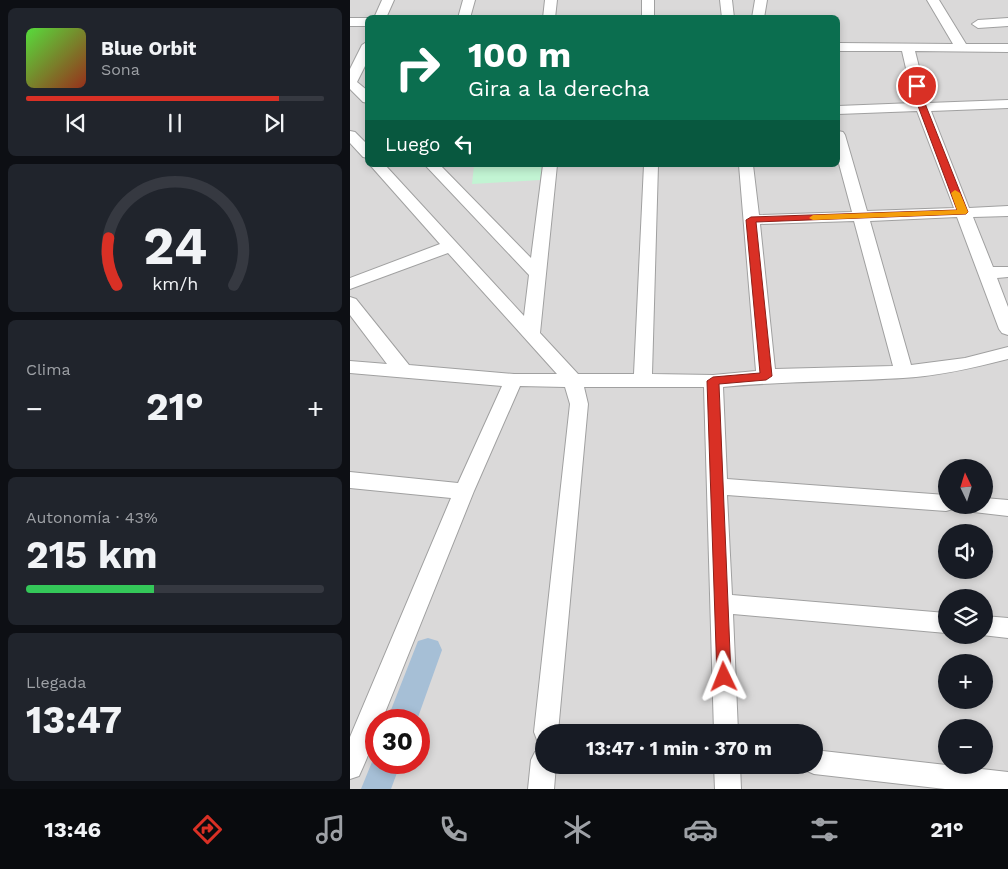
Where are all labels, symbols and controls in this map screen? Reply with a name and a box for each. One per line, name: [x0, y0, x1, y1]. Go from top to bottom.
text: 100 m: [468, 34, 571, 76]
icon: right: [385, 35, 450, 100]
text: Blue Orbit: [101, 37, 196, 60]
text: Sona: [101, 60, 140, 79]
pin: [896, 65, 938, 107]
icon: arrive: [903, 72, 931, 100]
text: Gira a la derecha: [468, 76, 650, 101]
icon: previous: [62, 109, 90, 137]
icon: pause: [161, 109, 189, 137]
icon: next: [260, 109, 288, 137]
icon: left: [450, 130, 478, 158]
text: Luego: [385, 133, 440, 156]
text: 24: [143, 216, 207, 277]
text: km/h: [152, 273, 198, 294]
text: Clima: [26, 360, 70, 379]
text: 21°: [146, 385, 204, 429]
text: −: [26, 392, 43, 425]
text: +: [307, 392, 324, 425]
north arrow: [938, 459, 992, 514]
map controls: [938, 459, 993, 774]
text: Autonomía · 43%: [26, 508, 158, 527]
button: sound: [938, 524, 993, 579]
text: 215 km: [26, 533, 157, 577]
button: layers: [938, 589, 993, 644]
position arrow: [697, 650, 749, 702]
button: +: [938, 654, 993, 709]
text: Llegada: [26, 673, 86, 692]
text: 13:47: [26, 698, 122, 742]
speed limit sign: 30: [365, 709, 430, 774]
button: −: [938, 719, 993, 774]
text: 13:47 · 1 min · 370 m: [586, 737, 772, 760]
icon: directions: [190, 812, 225, 847]
icon: music: [313, 812, 348, 847]
icon: phone: [436, 812, 471, 847]
icon: climate: [560, 812, 595, 847]
icon: car: [683, 812, 718, 847]
icon: filters: [807, 812, 842, 847]
text: 13:46: [44, 817, 101, 842]
text: 21°: [930, 817, 964, 842]

